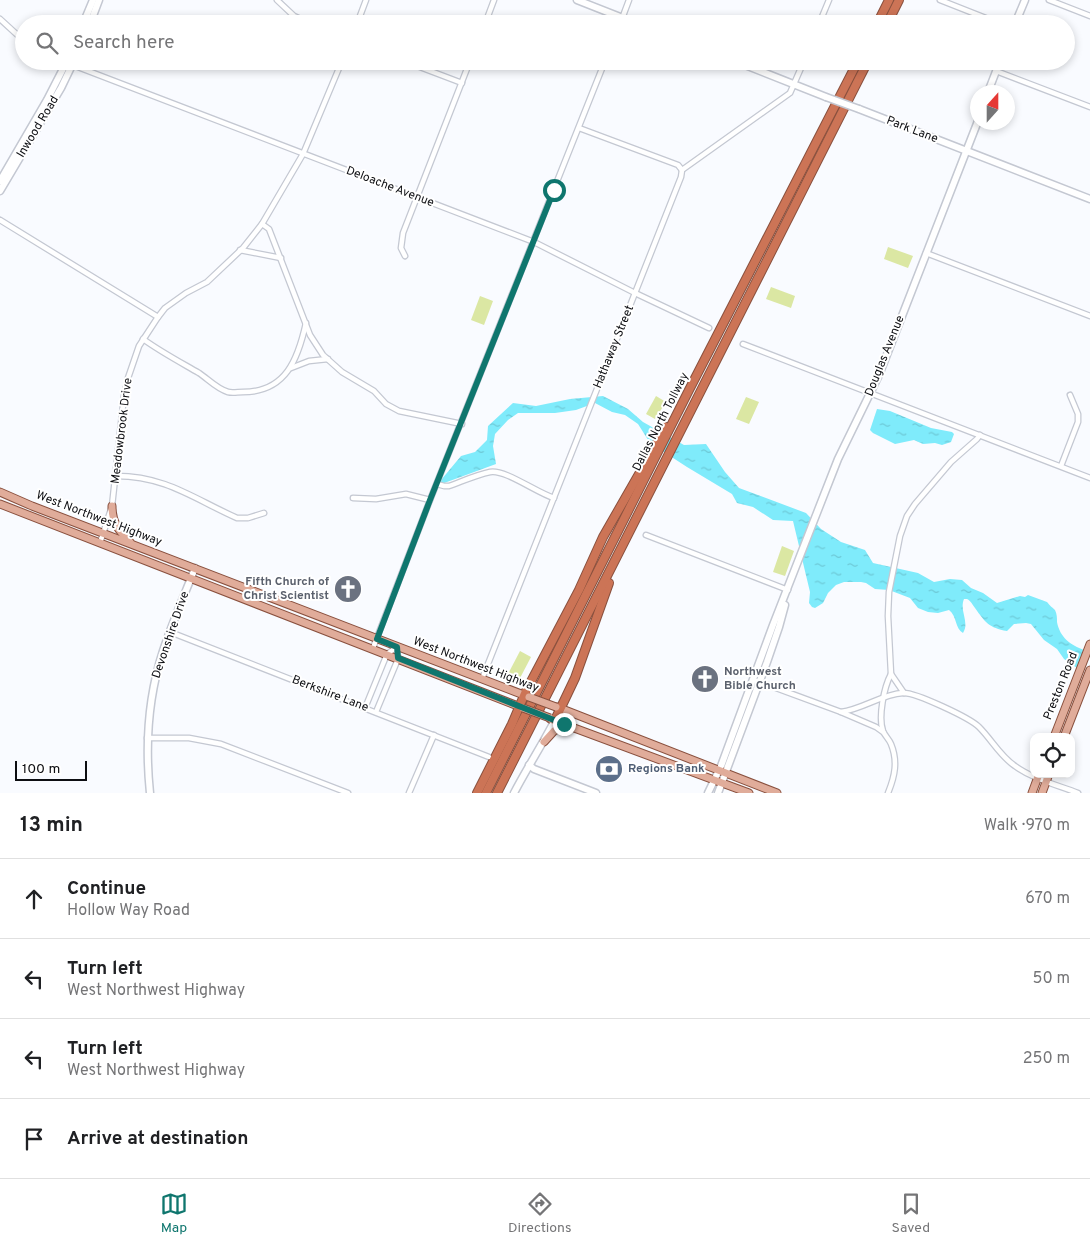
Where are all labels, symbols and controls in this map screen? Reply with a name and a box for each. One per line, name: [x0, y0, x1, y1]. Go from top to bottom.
search box: [15, 15, 1075, 70]
icon: search: [33, 29, 61, 57]
text: Search here: [73, 31, 175, 55]
north arrow: [970, 85, 1015, 130]
street label: Inwood Road: [13, 93, 63, 161]
street label: Park Lane: [884, 113, 940, 147]
street label: Deloache Avenue: [344, 163, 436, 211]
route start: [543, 179, 566, 202]
street label: Hathaway Street: [590, 303, 638, 391]
street label: Douglas Avenue: [862, 313, 908, 399]
street label: Dallas North Tollway: [629, 370, 693, 474]
street label: Meadowbrook Drive: [108, 377, 136, 485]
street label: West Northwest Highway: [34, 488, 164, 550]
place label: Fifth Church of Christ Scientist: [243, 574, 330, 604]
church icon: Fifth Church of Christ Scientist: [333, 574, 363, 604]
street label: Devonshire Drive: [149, 589, 193, 681]
street label: West Northwest Highway: [411, 634, 541, 696]
street label: Preston Road: [1040, 650, 1082, 722]
church icon: Northwest Bible Church: [690, 664, 720, 694]
place label: Northwest Bible Church: [724, 664, 796, 694]
street label: Berkshire Lane: [289, 672, 371, 716]
route end: [553, 713, 576, 736]
map controls: [1030, 733, 1075, 778]
button: locate: [1030, 733, 1075, 778]
bank icon: Regions Bank: [594, 754, 624, 784]
scale bar: [15, 758, 88, 781]
text: 100 m: [22, 761, 60, 778]
place label: Regions Bank: [628, 761, 705, 777]
text: 13 min: [20, 812, 83, 839]
text: Walk · 970 m: [984, 816, 1070, 836]
text: Continue: [67, 877, 146, 901]
icon: ahead: [20, 885, 48, 913]
text: 670 m: [1025, 889, 1070, 909]
text: Hollow Way Road: [67, 901, 190, 921]
text: Turn left: [67, 957, 143, 981]
icon: left: [20, 965, 48, 993]
text: 50 m: [1033, 969, 1070, 989]
text: West Northwest Highway: [67, 981, 245, 1001]
text: Turn left: [67, 1037, 143, 1061]
icon: left: [20, 1045, 48, 1073]
text: 250 m: [1023, 1049, 1070, 1069]
text: West Northwest Highway: [67, 1061, 245, 1081]
icon: arrive: [20, 1125, 48, 1153]
text: Arrive at destination: [67, 1127, 248, 1151]
tab: Map: [160, 1190, 188, 1237]
tab: Directions: [508, 1190, 572, 1237]
tab: Saved: [892, 1190, 930, 1237]

